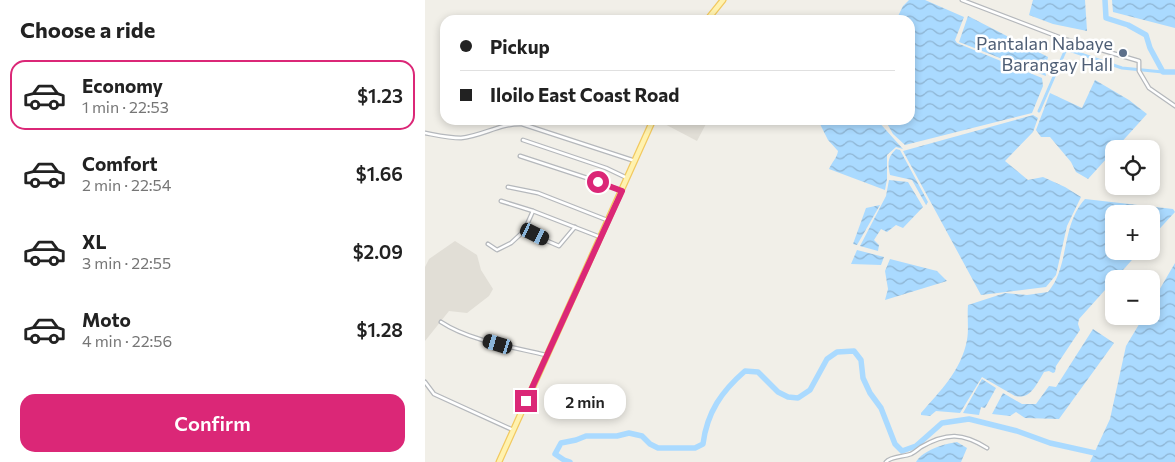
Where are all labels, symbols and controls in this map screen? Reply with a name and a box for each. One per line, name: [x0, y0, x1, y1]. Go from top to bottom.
text: Choose a ride: [20, 16, 155, 43]
place label: Pantalan Nabaye Barangay Hall: [976, 32, 1113, 75]
text: Pickup: [490, 35, 550, 58]
marker: Pantalan Nabaye Barangay Hall: [1117, 47, 1129, 59]
icon: car: [22, 73, 67, 118]
text: Economy: [82, 74, 163, 97]
text: Iloilo East Coast Road: [490, 83, 679, 106]
text: $1.23: [357, 84, 403, 107]
text: 1 min · 22:53: [82, 97, 169, 116]
map controls: [1105, 140, 1160, 325]
button: locate: [1105, 140, 1160, 195]
icon: car: [22, 151, 67, 196]
text: Comfort: [82, 152, 158, 175]
text: $1.66: [356, 162, 403, 185]
route start: [587, 171, 609, 193]
text: 2 min · 22:54: [82, 175, 171, 194]
button: +: [1105, 205, 1160, 260]
car: [518, 221, 551, 247]
icon: car: [22, 229, 67, 274]
text: XL: [82, 230, 107, 253]
text: $2.09: [353, 240, 403, 263]
text: 3 min · 22:55: [82, 253, 171, 272]
button: −: [1105, 270, 1160, 325]
icon: car: [22, 307, 67, 352]
text: Moto: [82, 308, 131, 331]
text: $1.28: [357, 318, 403, 341]
text: 4 min · 22:56: [82, 331, 172, 350]
car: [481, 332, 514, 356]
callout: 2 min: [543, 384, 626, 418]
route end: [515, 390, 537, 412]
text: 2 min: [565, 392, 605, 411]
button: Confirm: [20, 394, 405, 452]

